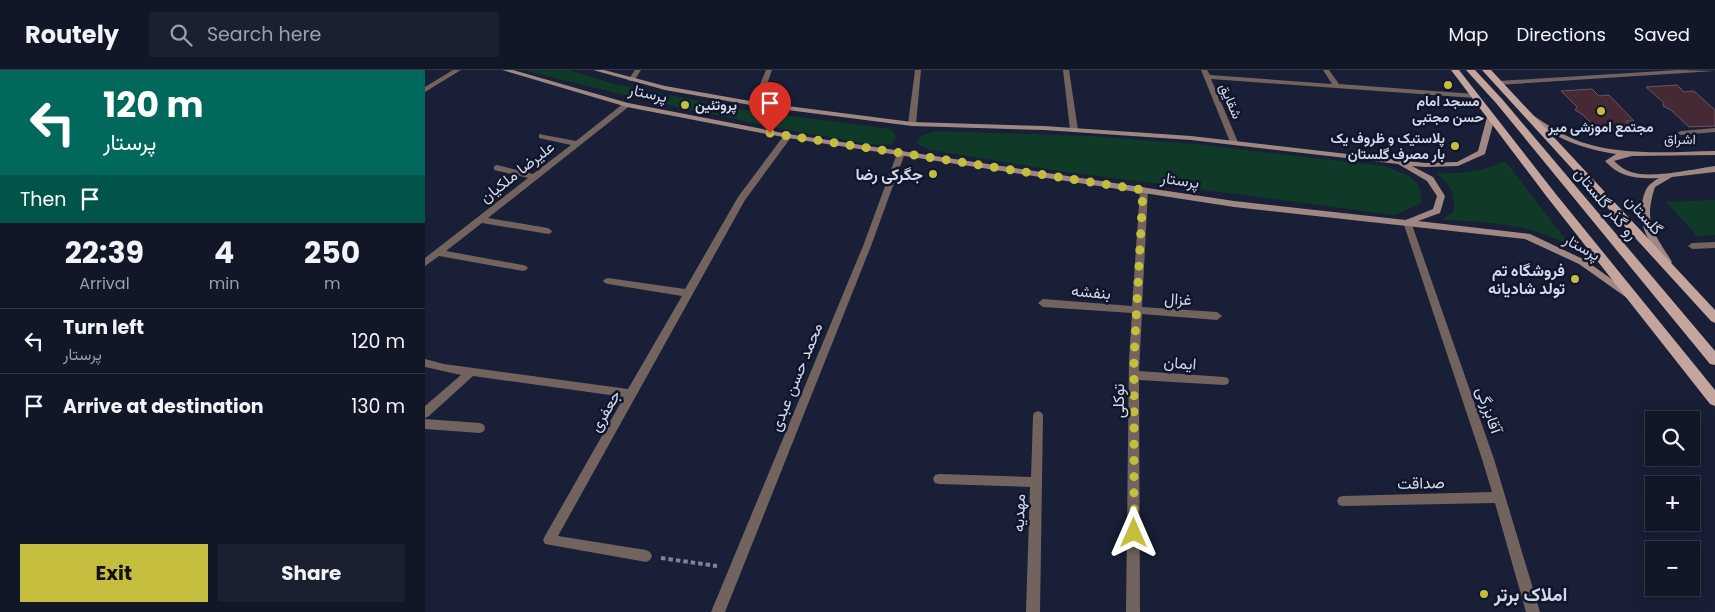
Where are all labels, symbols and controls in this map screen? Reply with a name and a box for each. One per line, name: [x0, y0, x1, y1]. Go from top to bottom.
search box: [149, 12, 499, 57]
text: Routely: [25, 18, 119, 51]
icon: search: [167, 21, 195, 49]
text: Search here: [207, 21, 321, 48]
text: Map: [1449, 22, 1488, 47]
text: Directions: [1516, 22, 1606, 47]
text: Saved: [1634, 22, 1690, 47]
street label: پرستار: [626, 78, 669, 108]
marker: مسجد امام حسن مجتبی: [1442, 79, 1454, 91]
text: 120 m: [103, 80, 203, 129]
street label: شقایق: [1215, 80, 1247, 122]
pin: [749, 82, 791, 133]
icon: arrive: [756, 89, 784, 117]
icon: left: [20, 90, 85, 155]
place label: مسجد امام حسن مجتبی: [1412, 91, 1485, 127]
place label: پروتئین: [695, 95, 737, 115]
marker: پروتئین: [679, 99, 691, 111]
marker: مجتمع اموزشی میر: [1595, 105, 1607, 117]
place label: مجتمع اموزشی میر: [1547, 117, 1654, 137]
text: پرستار: [103, 127, 156, 158]
place label: پلاستیک و ظروف یک بار مصرف گلستان: [1331, 128, 1445, 164]
street label: اشراق: [1664, 129, 1696, 149]
street label: علیرضا ملکیان: [475, 135, 559, 209]
marker: پلاستیک و ظروف یک بار مصرف گلستان: [1449, 140, 1461, 152]
place label: جگرکی رضا: [855, 163, 923, 186]
street label: رو گذر گلستان: [1569, 163, 1643, 245]
street label: پرستار: [1158, 166, 1201, 194]
marker: جگرکی رضا: [927, 168, 939, 180]
icon: arrive: [76, 185, 104, 213]
text: Then: [20, 186, 66, 213]
street label: گلستان: [1620, 190, 1668, 240]
street label: پرستار: [1559, 227, 1605, 266]
text: 22:39: [65, 231, 144, 274]
text: 4: [214, 231, 234, 274]
text: 250: [304, 231, 360, 274]
place label: فروشگاه تم تولد شادیانه: [1488, 259, 1565, 300]
text: Arrival: [79, 272, 130, 295]
text: min: [209, 272, 239, 295]
text: m: [324, 272, 340, 295]
marker: فروشگاه تم تولد شادیانه: [1569, 273, 1581, 285]
street label: بنفشه: [1070, 279, 1112, 305]
street label: غزال: [1164, 287, 1192, 311]
text: Turn left: [63, 314, 144, 341]
street label: محمد حسن عبدی: [764, 319, 828, 435]
icon: left: [20, 327, 48, 355]
text: 120 m: [351, 328, 405, 355]
text: پرستار: [63, 343, 102, 366]
street label: ایمان: [1163, 350, 1197, 376]
street label: توکلی: [1107, 384, 1130, 418]
street label: آقابزرگی: [1470, 384, 1508, 438]
street label: جعفری: [584, 385, 626, 436]
icon: arrive: [20, 392, 48, 420]
text: Arrive at destination: [63, 393, 264, 420]
text: 130 m: [351, 393, 405, 420]
map controls: [1645, 411, 1700, 596]
button: search: [1645, 411, 1700, 466]
street label: صداقت: [1397, 471, 1445, 495]
button: +: [1645, 476, 1700, 531]
street label: مهدیه: [1007, 493, 1031, 533]
position arrow: [1107, 506, 1159, 558]
button: −: [1645, 541, 1700, 596]
button: Exit: [20, 544, 208, 602]
button: Share: [218, 544, 405, 602]
place label: املاک برتر: [1493, 581, 1567, 608]
marker: املاک برتر: [1478, 588, 1490, 600]

